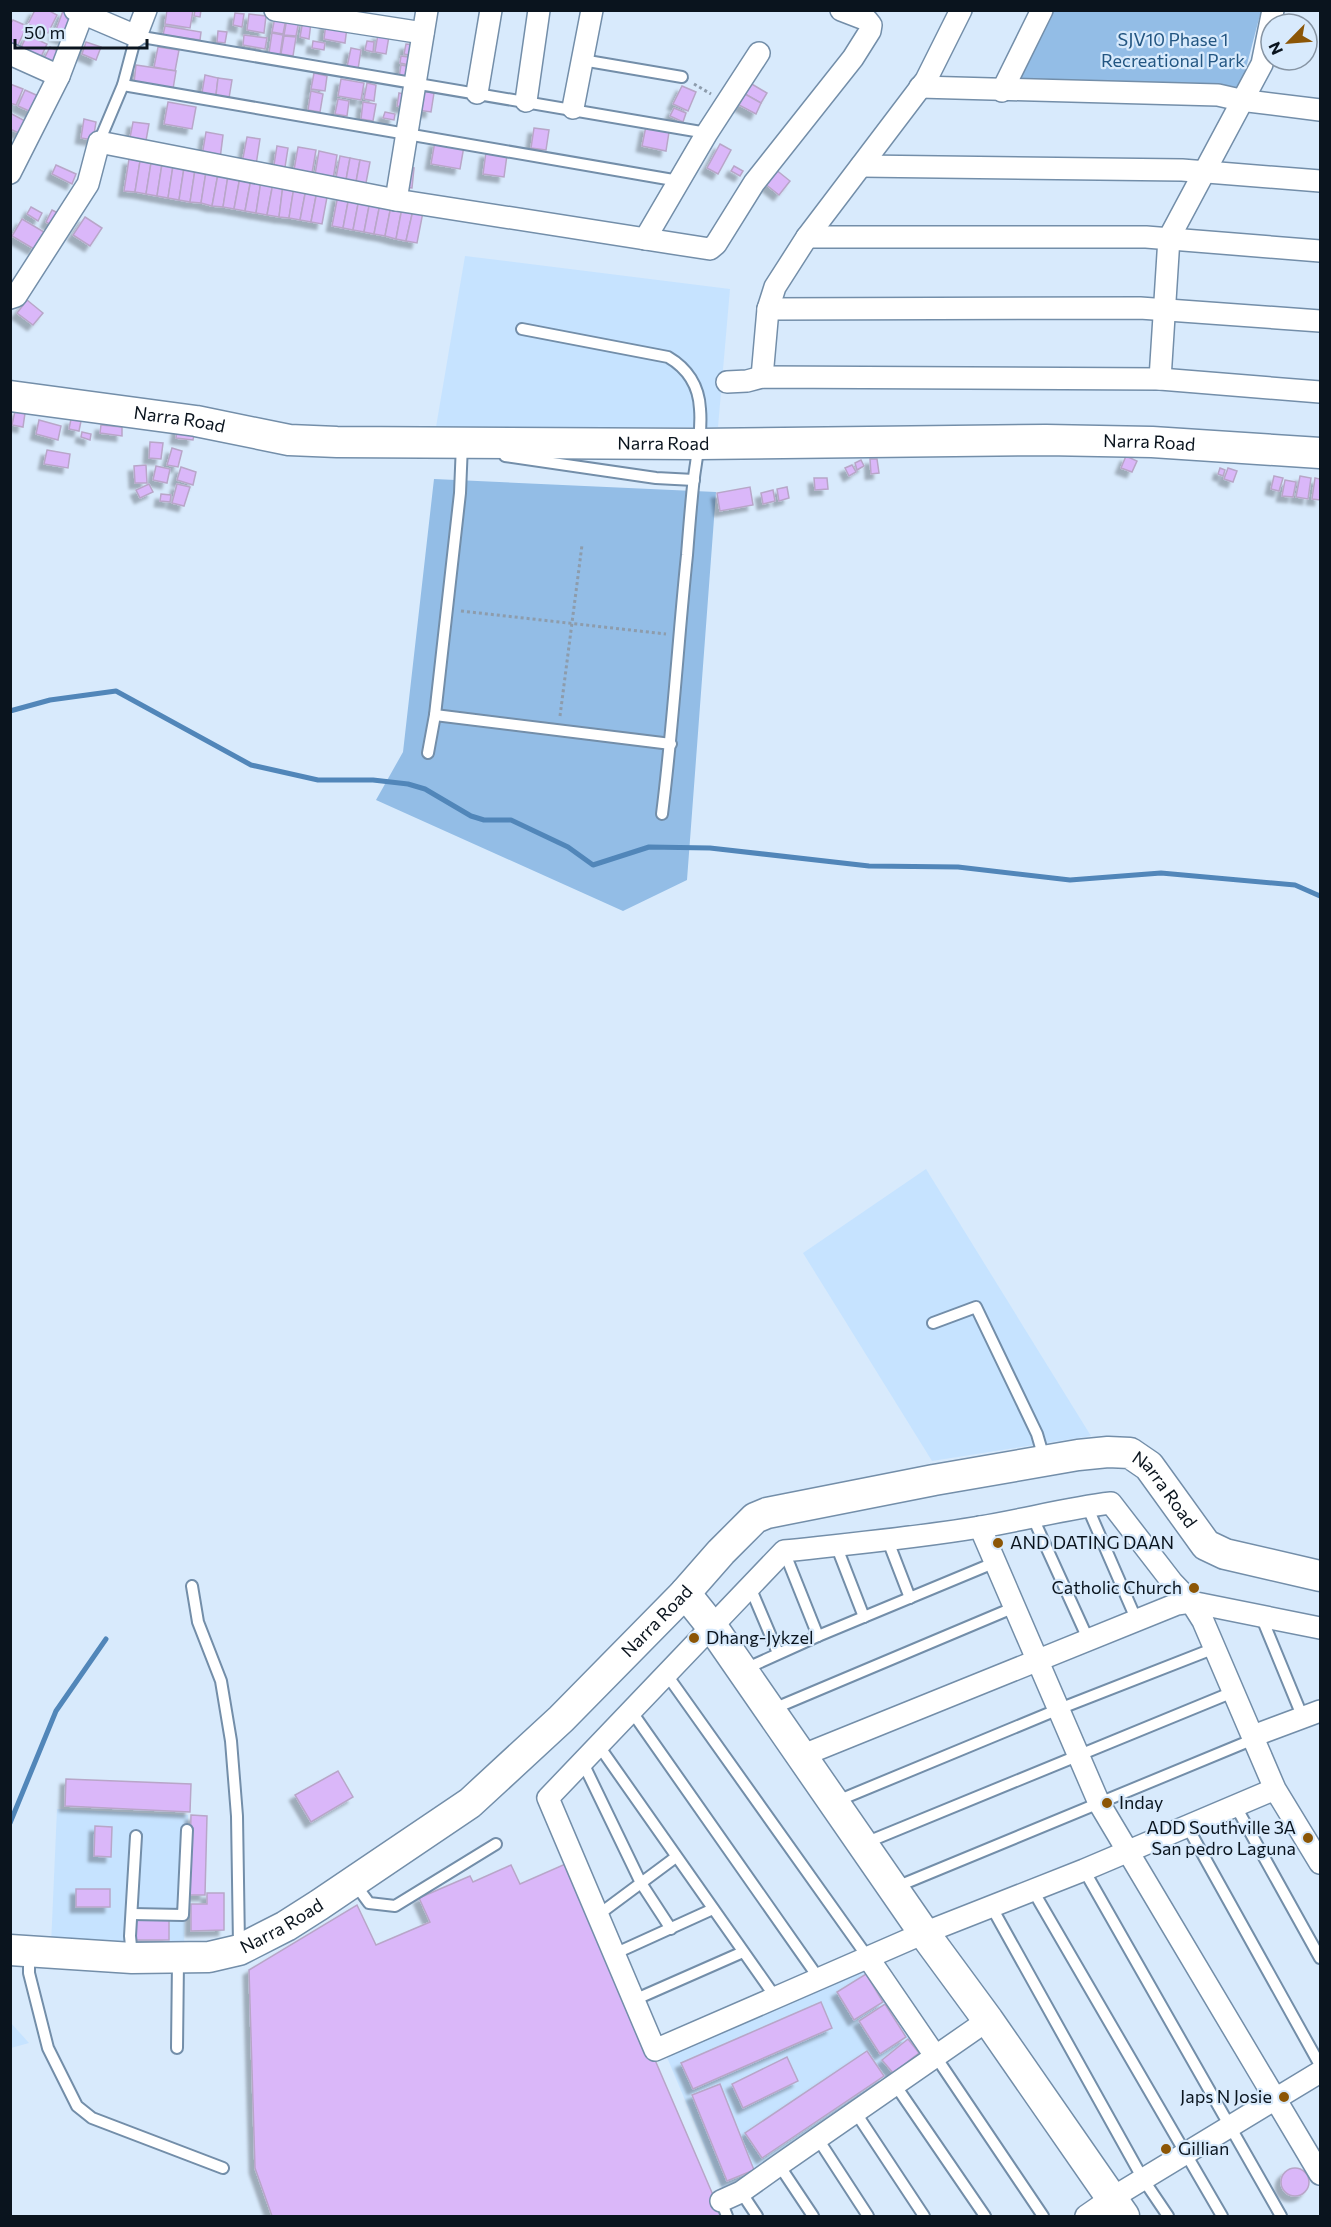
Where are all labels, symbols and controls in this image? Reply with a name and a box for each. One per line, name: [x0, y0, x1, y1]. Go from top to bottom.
scale bar: [15, 12, 147, 50]
north arrow: [1259, 12, 1319, 72]
text: 50 m: [24, 21, 65, 43]
park label: SJV10 Phase 1 Recreational Park: [1101, 28, 1245, 71]
text: N: [1264, 39, 1286, 58]
street label: Narra Road: [132, 401, 227, 437]
street label: Narra Road: [1103, 429, 1196, 455]
street label: Narra Road: [617, 432, 710, 454]
street label: Narra Road: [1128, 1446, 1202, 1532]
place label: AND DATING DAAN: [1010, 1531, 1174, 1553]
marker: AND DATING DAAN: [991, 1536, 1005, 1550]
place label: Catholic Church: [1051, 1576, 1182, 1598]
street label: Narra Road: [616, 1580, 697, 1661]
marker: Catholic Church: [1187, 1581, 1201, 1595]
place label: Dhang-Jykzel: [706, 1626, 814, 1648]
marker: Dhang-Jykzel: [687, 1631, 701, 1645]
place label: Inday: [1119, 1791, 1163, 1813]
marker: Inday: [1100, 1796, 1114, 1810]
place label: ADD Southville 3A San pedro Laguna: [1147, 1816, 1296, 1859]
marker: ADD Southville 3A San pedro Laguna: [1301, 1831, 1315, 1845]
street label: Narra Road: [236, 1893, 327, 1958]
place label: Japs N Josie: [1180, 2085, 1272, 2107]
marker: Japs N Josie: [1277, 2090, 1291, 2104]
place label: Gillian: [1178, 2137, 1229, 2159]
marker: Gillian: [1159, 2142, 1173, 2156]

